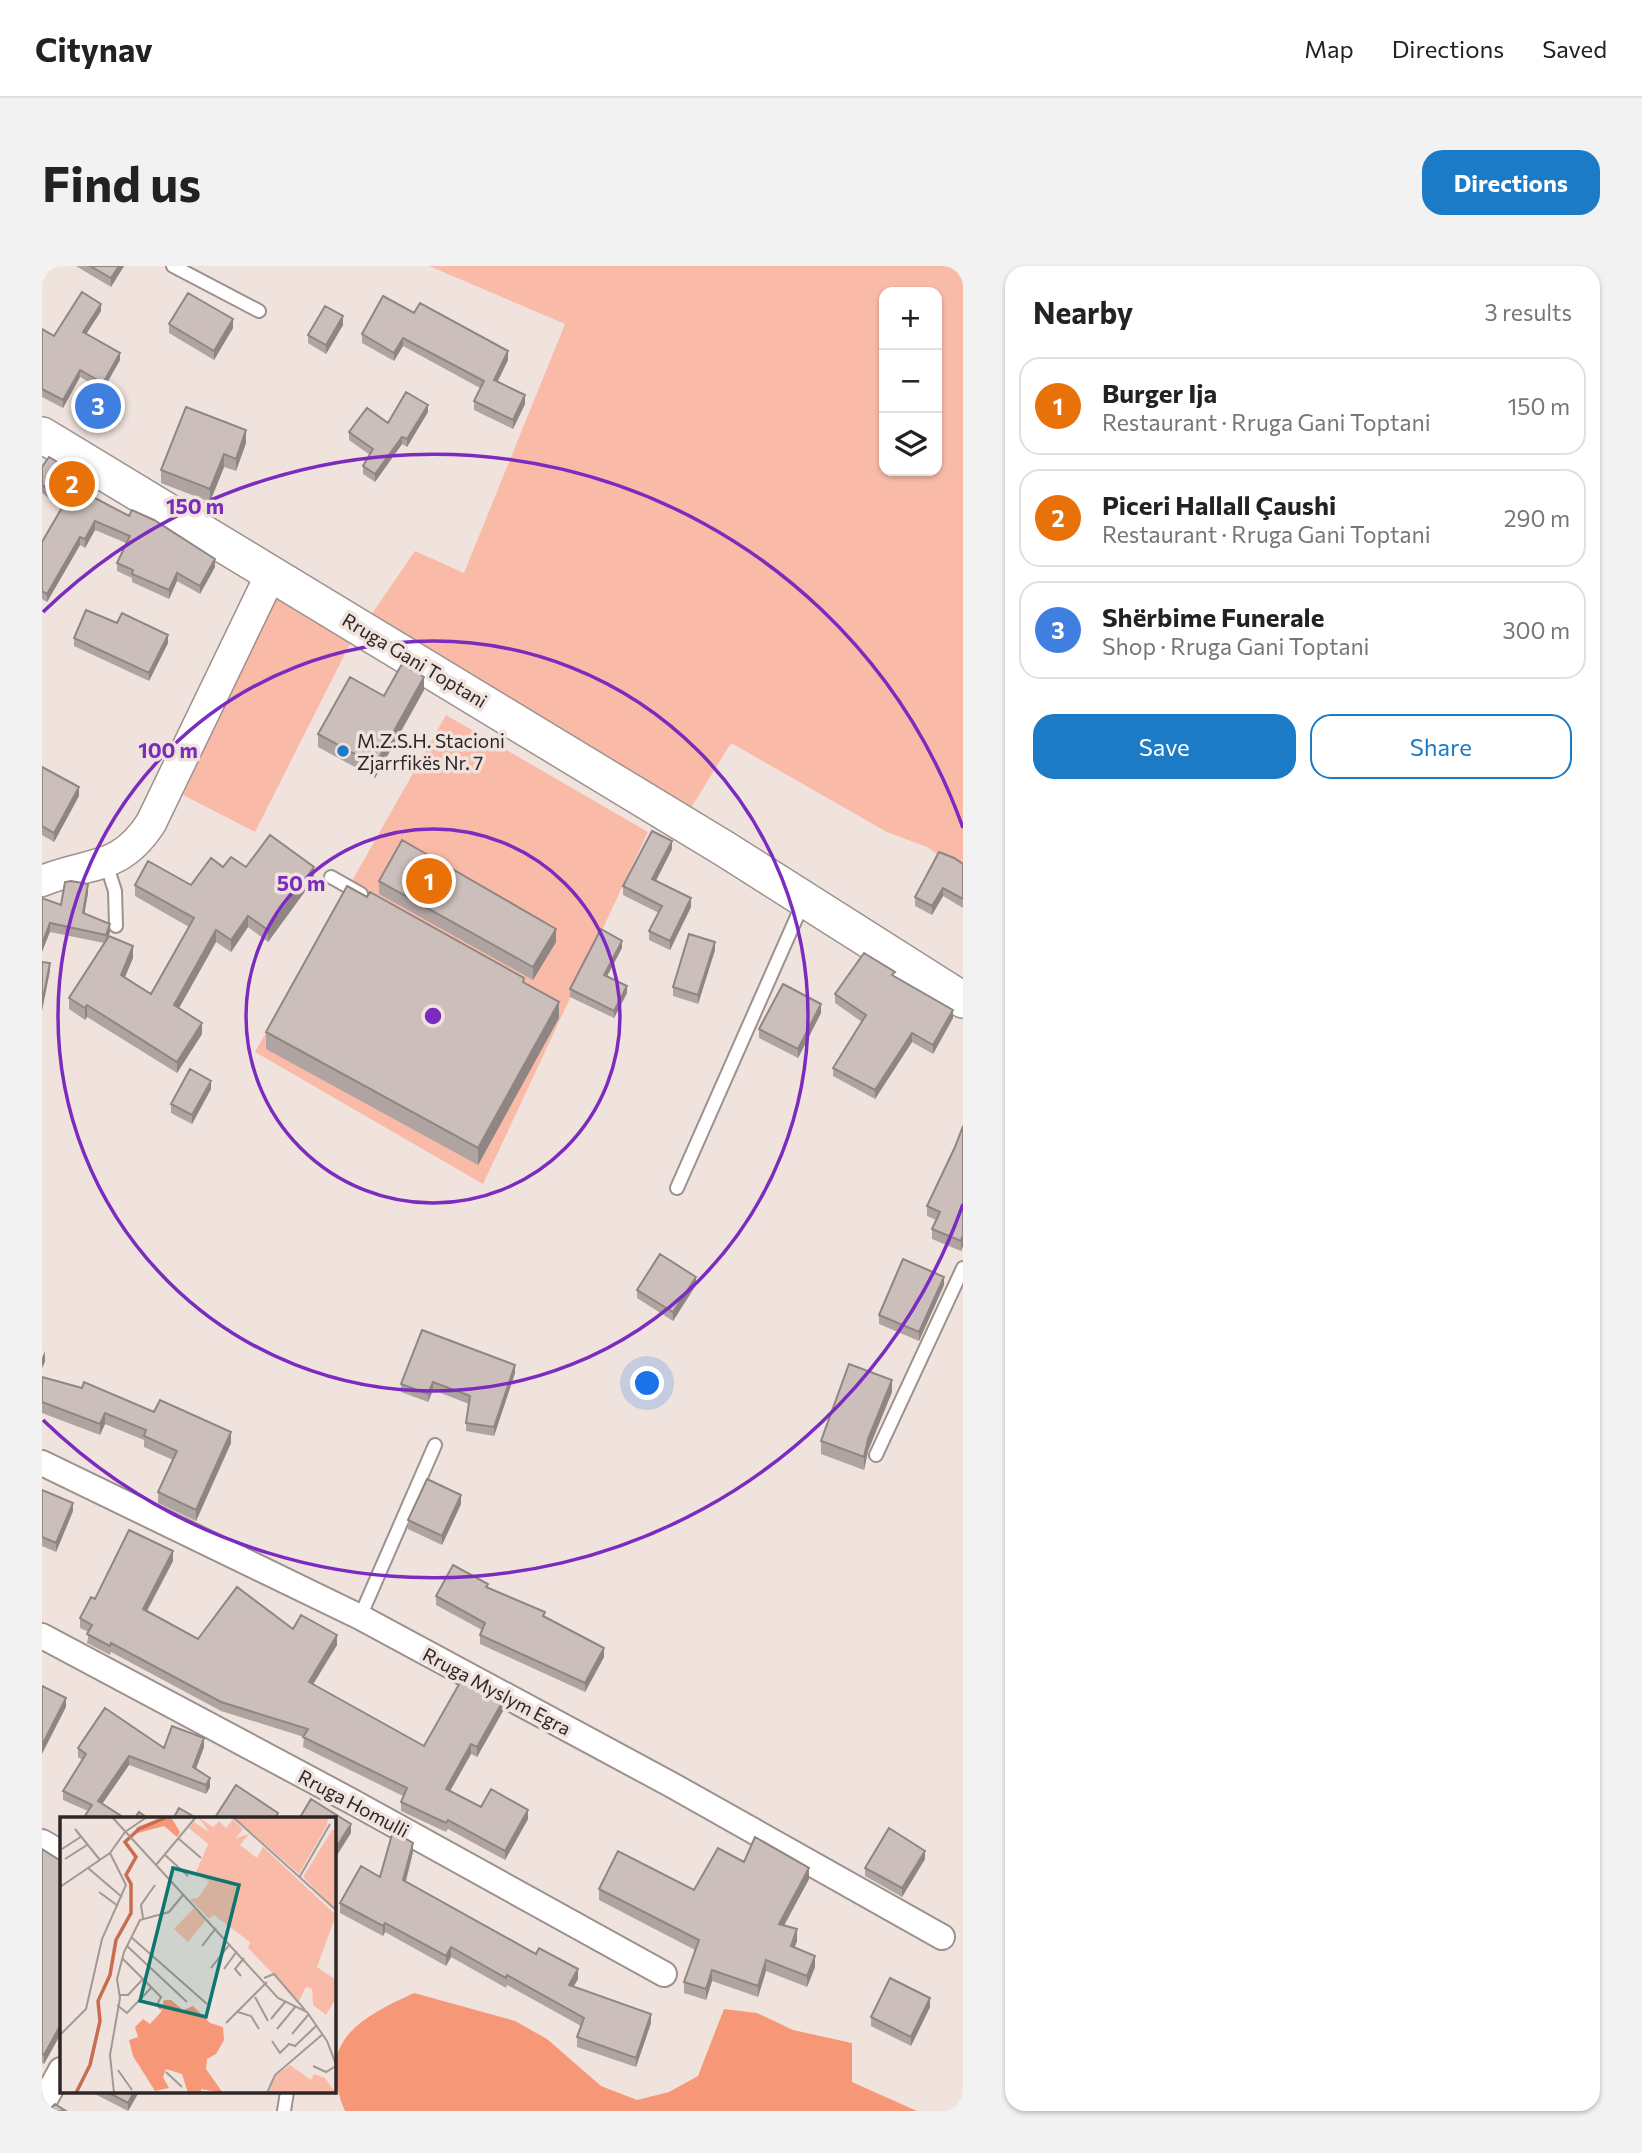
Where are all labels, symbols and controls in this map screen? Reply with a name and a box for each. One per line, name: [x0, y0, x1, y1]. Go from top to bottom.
text: Citynav: [35, 28, 153, 69]
text: Map: [1304, 34, 1354, 63]
text: Directions: [1392, 34, 1504, 63]
text: Saved: [1542, 34, 1607, 63]
button: Directions: [1422, 150, 1600, 215]
text: Find us: [42, 152, 201, 212]
map controls: [879, 287, 942, 476]
button: +: [879, 287, 942, 350]
text: Nearby: [1033, 293, 1133, 330]
text: 3 results: [1485, 298, 1572, 326]
button: −: [879, 350, 942, 413]
text: Burger Ija: [1102, 377, 1217, 408]
pin: 3: [75, 380, 121, 432]
text: 1: [1053, 392, 1063, 420]
text: 150 m: [1507, 392, 1570, 420]
text: Restaurant · Rruga Gani Toptani: [1102, 408, 1431, 436]
button: layers: [879, 413, 942, 476]
pin: 2: [49, 458, 95, 510]
text: Piceri Hallall Çaushi: [1102, 489, 1336, 520]
text: 150 m: [166, 493, 224, 518]
text: 2: [1051, 504, 1065, 532]
text: 290 m: [1504, 504, 1570, 532]
text: Restaurant · Rruga Gani Toptani: [1102, 520, 1431, 548]
text: Shërbime Funerale: [1102, 601, 1324, 632]
street label: Rruga Gani Toptani: [339, 608, 491, 712]
text: 3: [1051, 616, 1065, 644]
text: 300 m: [1502, 616, 1570, 644]
text: Shop · Rruga Gani Toptani: [1102, 632, 1370, 660]
button: Save: [1033, 714, 1296, 779]
button: Share: [1310, 714, 1572, 779]
place label: M.Z.S.H. Stacioni Zjarrfikës Nr. 7: [357, 729, 505, 774]
text: 100 m: [138, 737, 198, 762]
marker: M.Z.S.H. Stacioni Zjarrfikës Nr. 7: [335, 743, 351, 759]
pin: 1: [406, 855, 452, 907]
text: 50 m: [277, 870, 325, 895]
centre of rings: [421, 1004, 445, 1028]
your location: [630, 1366, 664, 1400]
street label: Rruga Myslym Egra: [419, 1642, 575, 1740]
street label: Rruga Homulli: [295, 1764, 413, 1842]
inset map: [60, 1817, 336, 2094]

